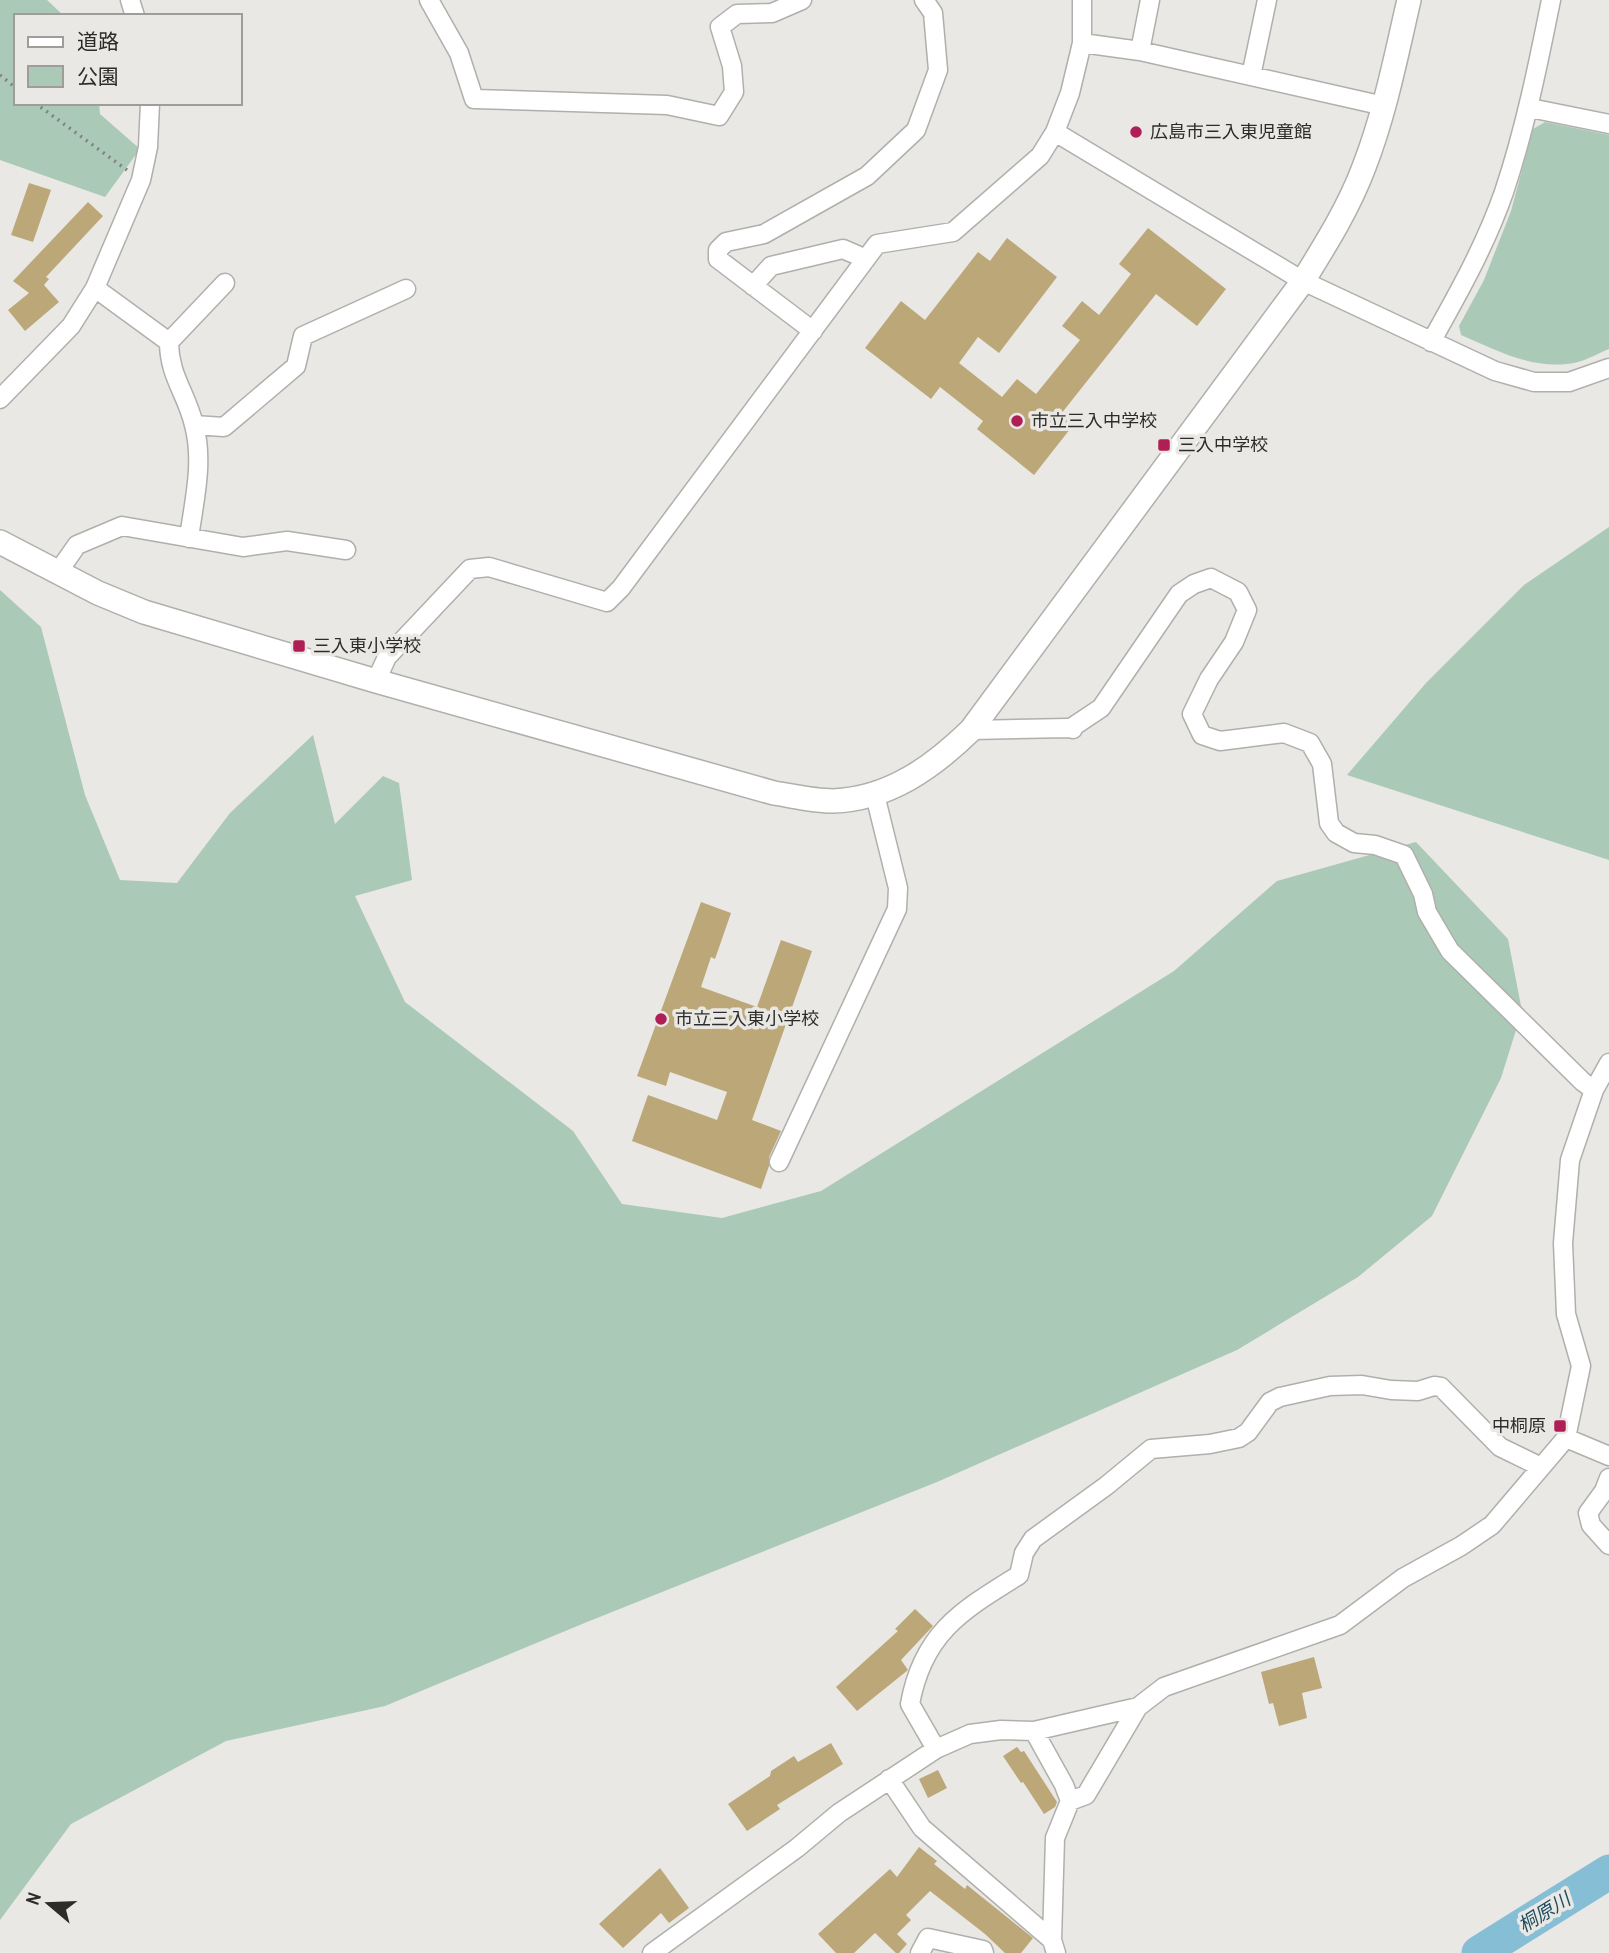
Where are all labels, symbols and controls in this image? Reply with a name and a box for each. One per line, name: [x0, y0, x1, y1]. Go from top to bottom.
legend: [14, 14, 242, 105]
text: 道路: [77, 27, 119, 56]
text: 公園: [77, 62, 119, 91]
place label: 広島市三入東児童館: [1150, 119, 1312, 144]
marker: 広島市三入東児童館: [1128, 124, 1144, 140]
place label: 市立三入中学校: [1031, 408, 1157, 433]
marker: 市立三入中学校: [1009, 413, 1025, 429]
place label: 三入中学校: [1178, 432, 1268, 457]
marker: 三入中学校: [1156, 437, 1172, 453]
place label: 三入東小学校: [313, 633, 421, 658]
marker: 三入東小学校: [291, 638, 307, 654]
place label: 市立三入東小学校: [675, 1006, 819, 1031]
marker: 市立三入東小学校: [653, 1011, 669, 1027]
place label: 中桐原: [1492, 1413, 1546, 1438]
marker: 中桐原: [1552, 1418, 1568, 1434]
north arrow: [14, 1869, 84, 1939]
water label: 桐原川: [1513, 1885, 1577, 1938]
text: N: [19, 1889, 47, 1908]

